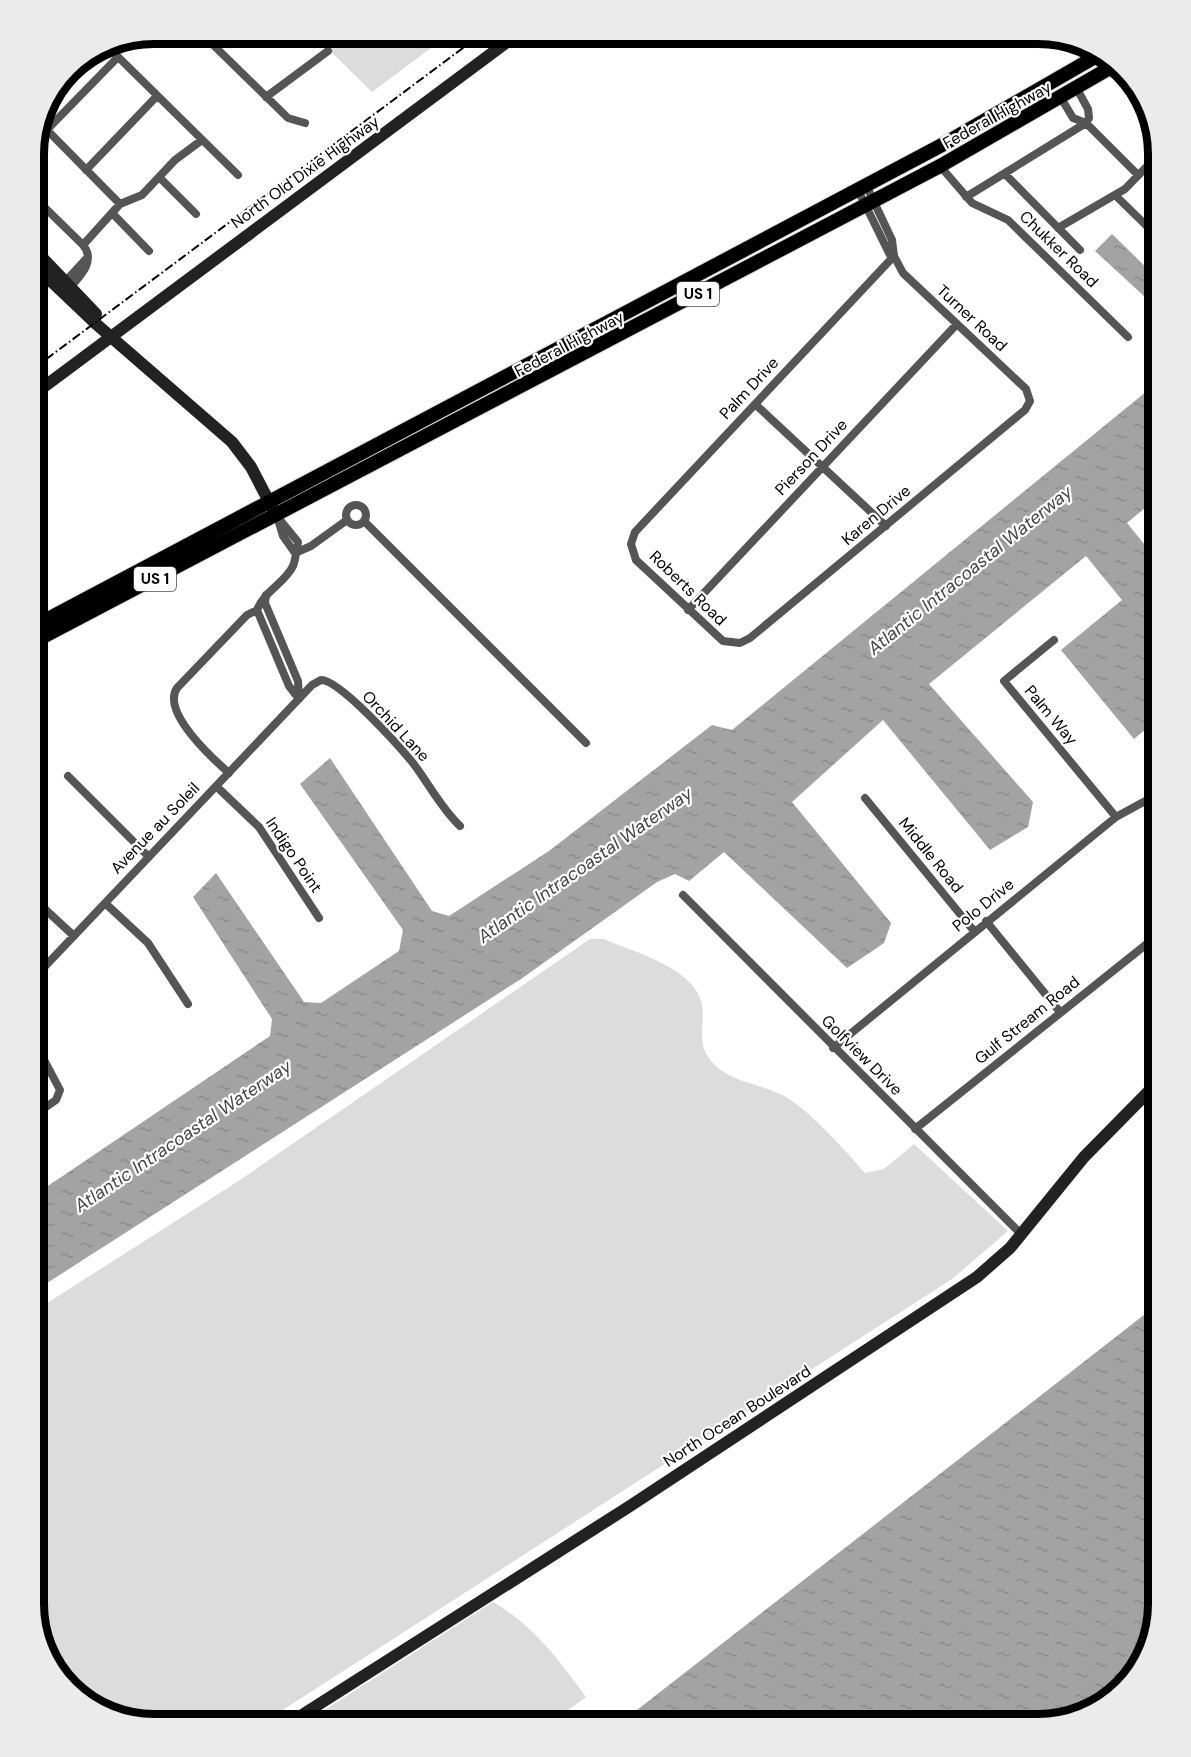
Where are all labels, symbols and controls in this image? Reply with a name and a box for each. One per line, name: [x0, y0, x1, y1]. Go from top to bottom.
street label: Federal Highway: [939, 76, 1055, 154]
street label: North Old Dixie Highway: [227, 111, 383, 233]
street label: Chukker Road: [1015, 206, 1103, 292]
street label: Turner Road: [932, 280, 1012, 356]
road number: US 1: [677, 282, 719, 306]
street label: Federal Highway: [511, 306, 627, 382]
street label: Palm Drive: [715, 352, 783, 424]
street label: Pierson Drive: [770, 414, 852, 500]
water label: Atlantic Intracoastal Waterway: [862, 479, 1078, 661]
street label: Karen Drive: [837, 480, 915, 550]
street label: Roberts Road: [645, 546, 731, 630]
road number: US 1: [134, 567, 176, 591]
street label: Palm Way: [1020, 681, 1082, 749]
street label: Orchid Lane: [358, 686, 434, 766]
street label: Avenue au Soleil: [106, 778, 204, 878]
water label: Atlantic Intracoastal Waterway: [472, 781, 698, 949]
street label: Indigo Point: [261, 813, 327, 897]
street label: Middle Road: [894, 813, 968, 897]
street label: Polo Drive: [948, 874, 1018, 936]
street label: Gulf Stream Road: [970, 971, 1084, 1069]
street label: Golfview Drive: [817, 1010, 907, 1100]
water label: Atlantic Intracoastal Waterway: [69, 1054, 297, 1218]
street label: North Ocean Boulevard: [659, 1360, 815, 1472]

